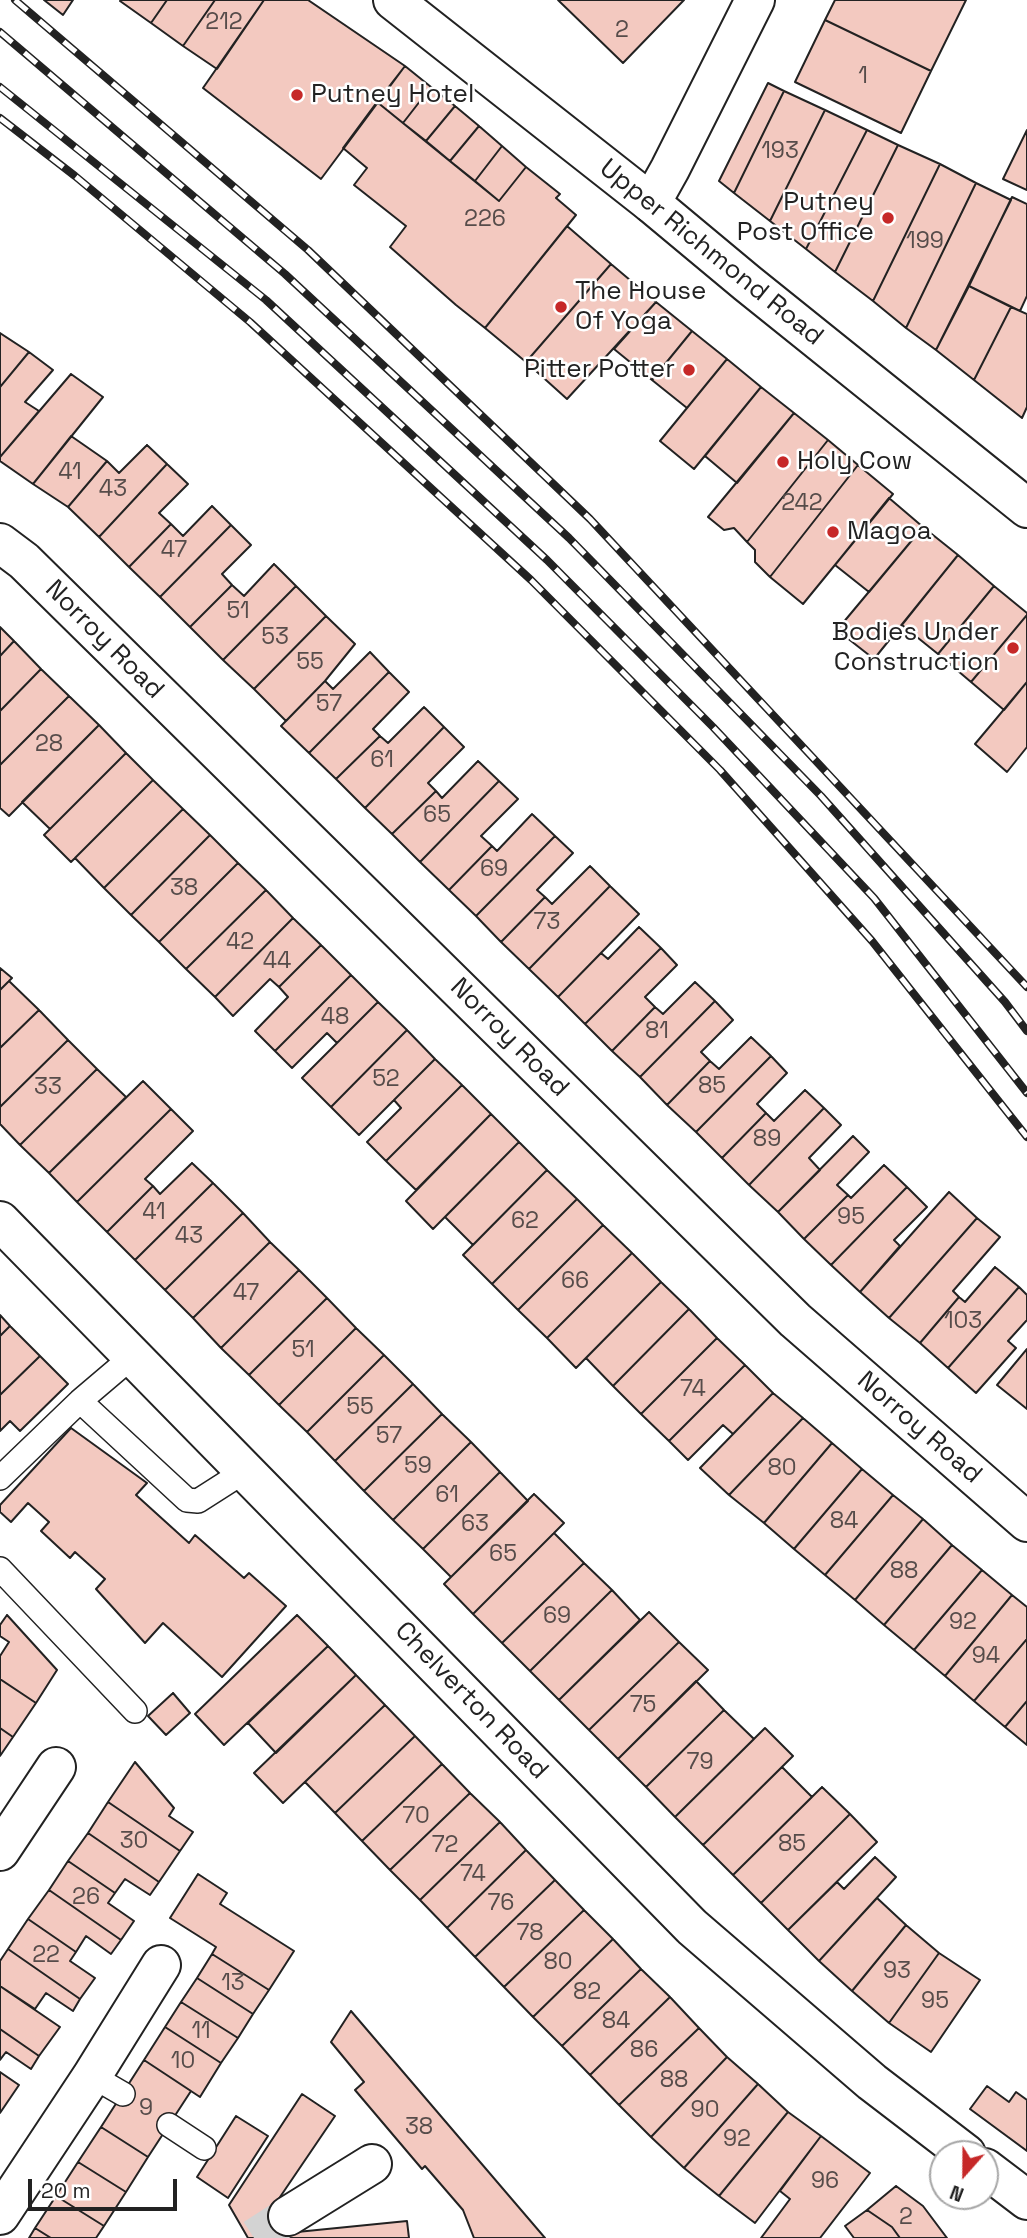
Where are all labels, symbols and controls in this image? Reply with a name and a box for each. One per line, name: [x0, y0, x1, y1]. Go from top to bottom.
house number: 212: [205, 9, 243, 37]
house number: 2: [615, 17, 629, 45]
house number: 1: [858, 63, 868, 91]
place label: Putney Hotel: [311, 79, 474, 111]
marker: Putney Hotel: [289, 87, 305, 103]
house number: 193: [761, 138, 799, 166]
street label: Upper Richmond Road: [593, 153, 829, 353]
place label: Putney Post Office: [737, 187, 874, 248]
house number: 226: [464, 206, 506, 234]
marker: Putney Post Office: [880, 210, 896, 226]
house number: 199: [906, 228, 944, 256]
place label: The House Of Yoga: [575, 276, 706, 338]
marker: The House Of Yoga: [553, 299, 569, 315]
place label: Pitter Potter: [524, 354, 675, 386]
marker: Pitter Potter: [681, 362, 697, 378]
place label: Holy Cow: [797, 446, 912, 478]
marker: Holy Cow: [775, 454, 791, 470]
house number: 41: [58, 459, 82, 487]
house number: 43: [99, 476, 127, 504]
house number: 242: [781, 490, 823, 518]
place label: Magoa: [847, 516, 932, 548]
marker: Magoa: [825, 524, 841, 540]
house number: 47: [161, 537, 187, 565]
street label: Norroy Road: [38, 574, 170, 706]
house number: 51: [226, 598, 250, 626]
place label: Bodies Under Construction: [832, 617, 999, 678]
house number: 53: [261, 624, 289, 652]
marker: Bodies Under Construction: [1005, 640, 1021, 656]
house number: 55: [296, 649, 324, 677]
house number: 57: [316, 691, 342, 719]
house number: 28: [35, 731, 63, 759]
house number: 61: [370, 747, 394, 775]
house number: 65: [423, 802, 451, 830]
house number: 69: [480, 856, 508, 884]
house number: 38: [170, 875, 198, 903]
house number: 73: [534, 909, 560, 937]
house number: 42: [226, 929, 254, 957]
house number: 44: [263, 948, 291, 976]
street label: Norroy Road: [443, 972, 575, 1104]
house number: 48: [321, 1004, 349, 1032]
house number: 81: [645, 1018, 669, 1046]
house number: 52: [372, 1066, 400, 1094]
house number: 85: [698, 1073, 726, 1101]
house number: 33: [34, 1074, 62, 1102]
house number: 89: [753, 1126, 781, 1154]
house number: 41: [142, 1199, 166, 1227]
house number: 95: [837, 1204, 865, 1232]
house number: 62: [511, 1208, 539, 1236]
house number: 43: [175, 1223, 203, 1251]
house number: 66: [561, 1268, 589, 1296]
house number: 47: [233, 1280, 259, 1308]
house number: 103: [944, 1308, 982, 1336]
house number: 51: [291, 1337, 315, 1365]
street label: Norroy Road: [850, 1365, 988, 1491]
house number: 74: [680, 1376, 706, 1404]
house number: 55: [346, 1394, 374, 1422]
house number: 57: [376, 1423, 402, 1451]
house number: 59: [404, 1453, 432, 1481]
house number: 80: [767, 1455, 797, 1483]
house number: 61: [435, 1482, 459, 1510]
house number: 84: [830, 1508, 858, 1536]
house number: 63: [461, 1511, 489, 1539]
house number: 65: [489, 1541, 517, 1569]
house number: 88: [890, 1558, 918, 1586]
house number: 69: [543, 1603, 571, 1631]
house number: 92: [949, 1609, 977, 1637]
street label: Chelverton Road: [388, 1616, 554, 1786]
house number: 94: [972, 1643, 1000, 1671]
house number: 75: [630, 1692, 656, 1720]
house number: 79: [686, 1749, 714, 1777]
house number: 70: [402, 1803, 430, 1831]
house number: 30: [120, 1828, 148, 1856]
house number: 85: [778, 1831, 806, 1859]
house number: 72: [432, 1832, 458, 1860]
house number: 74: [460, 1861, 486, 1889]
house number: 26: [72, 1884, 100, 1912]
house number: 76: [488, 1890, 514, 1918]
house number: 78: [516, 1920, 544, 1948]
house number: 22: [32, 1942, 60, 1970]
house number: 80: [543, 1949, 573, 1977]
house number: 93: [883, 1958, 911, 1986]
house number: 13: [221, 1970, 245, 1998]
house number: 82: [573, 1979, 601, 2007]
house number: 95: [921, 1988, 949, 2016]
house number: 84: [602, 2008, 630, 2036]
house number: 11: [191, 2018, 211, 2046]
house number: 86: [630, 2037, 658, 2065]
house number: 10: [171, 2048, 195, 2076]
house number: 88: [660, 2067, 688, 2095]
house number: 9: [139, 2095, 153, 2123]
house number: 90: [691, 2097, 719, 2125]
house number: 38: [405, 2114, 433, 2142]
house number: 92: [723, 2126, 751, 2154]
north arrow: [929, 2140, 999, 2210]
scale bar: [32, 2164, 180, 2208]
house number: 96: [811, 2168, 839, 2196]
text: 20 m: [41, 2177, 91, 2204]
text: N: [947, 2179, 967, 2207]
house number: 2: [899, 2204, 913, 2232]

